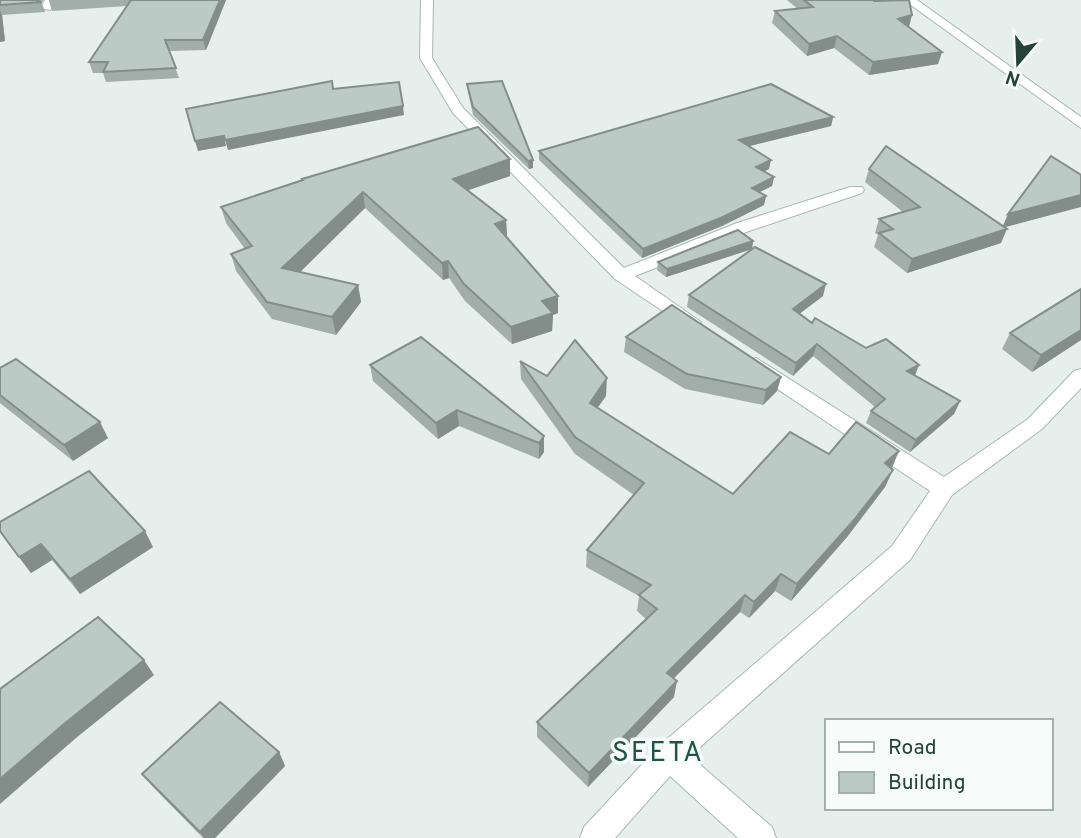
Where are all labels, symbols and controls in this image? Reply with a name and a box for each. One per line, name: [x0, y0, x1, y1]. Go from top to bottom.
north arrow: [983, 28, 1053, 98]
text: N: [1003, 64, 1023, 91]
legend: [825, 719, 1053, 810]
text: Road: [888, 735, 937, 762]
district label: SEETA: [612, 736, 704, 772]
text: Building: [888, 770, 966, 797]

